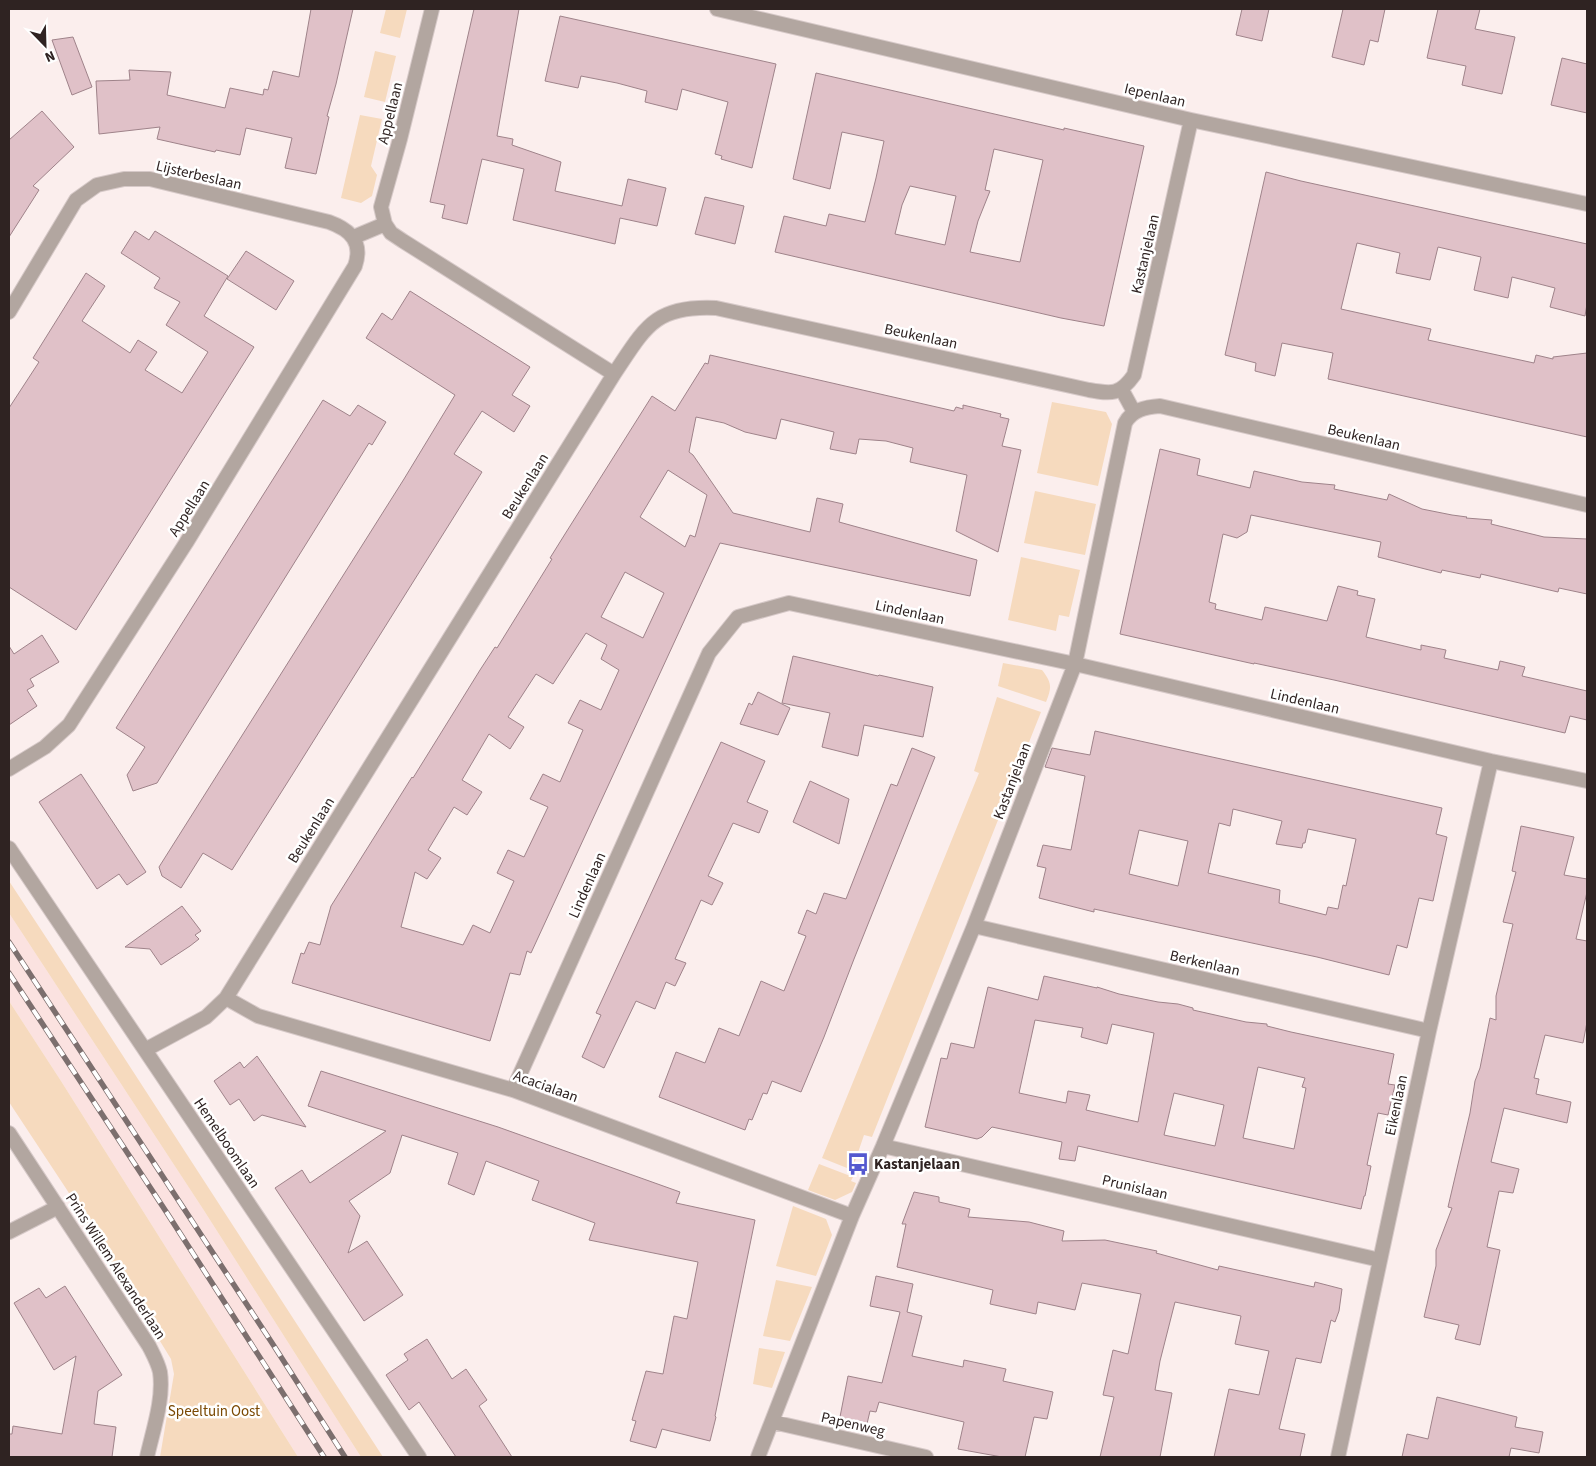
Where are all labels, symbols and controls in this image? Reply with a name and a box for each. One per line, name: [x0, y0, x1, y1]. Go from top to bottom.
north arrow: [20, 20, 70, 70]
text: N: [41, 45, 58, 67]
street label: Iepenlaan: [1122, 78, 1188, 113]
street label: Appellaan: [373, 80, 408, 146]
street label: Lijsterbeslaan: [154, 155, 244, 196]
street label: Kastanjelaan: [1126, 212, 1165, 296]
street label: Beukenlaan: [882, 318, 959, 354]
street label: Beukenlaan: [1325, 419, 1402, 456]
street label: Beukenlaan: [497, 449, 554, 523]
street label: Appellaan: [164, 476, 215, 541]
street label: Lindenlaan: [873, 595, 946, 630]
street label: Lindenlaan: [1268, 683, 1342, 720]
street label: Kastanjelaan: [988, 740, 1037, 823]
street label: Beukenlaan: [283, 793, 340, 867]
street label: Lindenlaan: [564, 849, 611, 922]
street label: Berkenlaan: [1168, 945, 1242, 982]
street label: Acacialaan: [510, 1065, 581, 1108]
street label: Eikenlaan: [1380, 1073, 1413, 1137]
street label: Hemelboomlaan: [189, 1094, 265, 1193]
bus stop icon: Kastanjelaan: [845, 1151, 871, 1177]
place label: Kastanjelaan: [874, 1154, 960, 1175]
street label: Prunislaan: [1100, 1170, 1170, 1205]
street label: Prins Willem Alexanderlaan: [60, 1189, 171, 1344]
park label: Speeltuin Oost: [168, 1401, 260, 1422]
street label: Papenweg: [819, 1407, 887, 1442]

